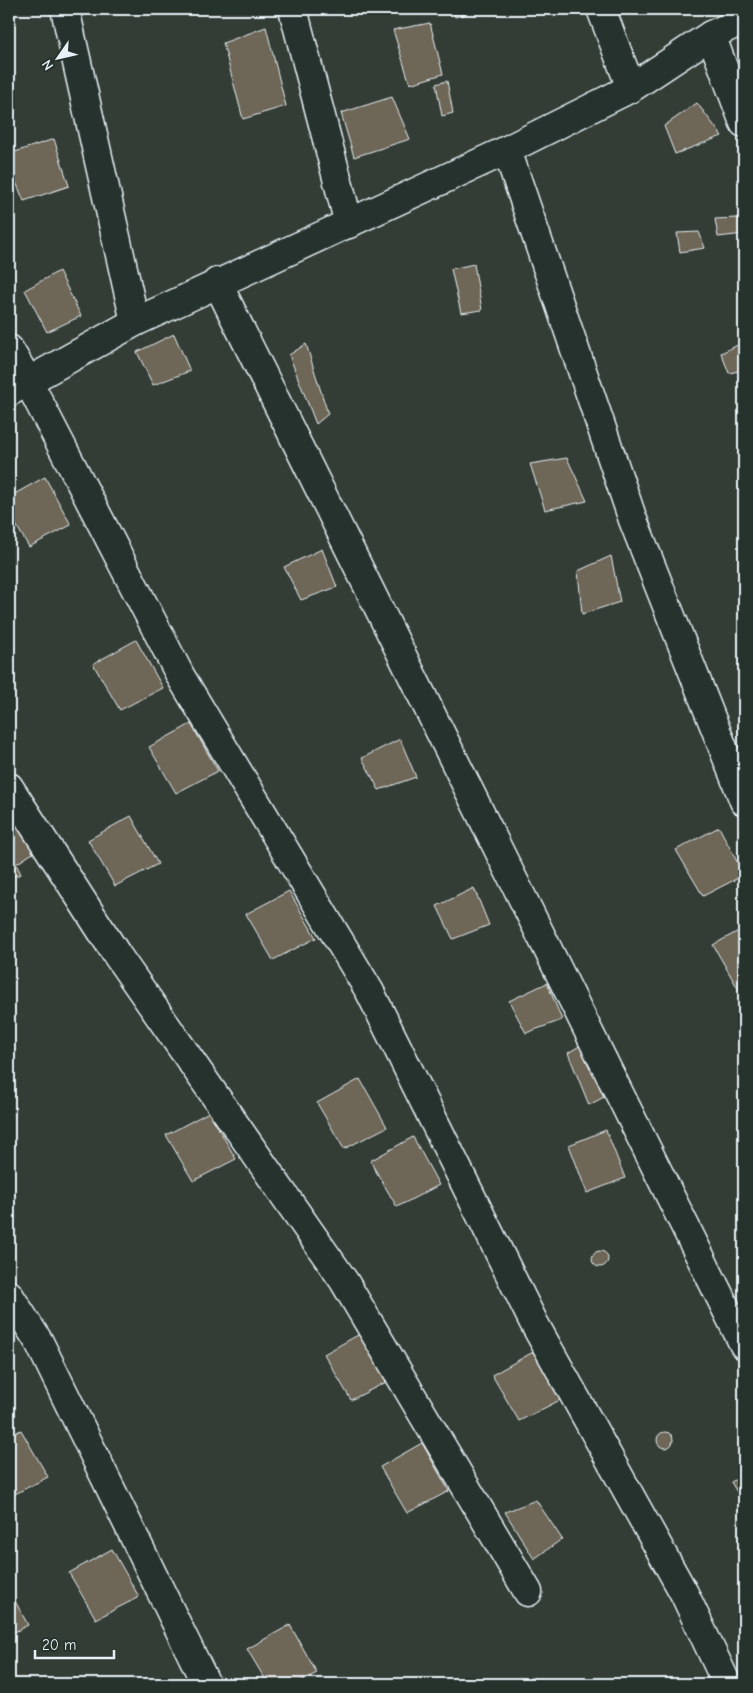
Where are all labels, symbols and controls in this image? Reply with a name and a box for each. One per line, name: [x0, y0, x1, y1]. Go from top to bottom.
north arrow: [32, 32, 82, 82]
text: N: [38, 56, 57, 74]
scale bar: [35, 1628, 114, 1660]
text: 20 m: [42, 1636, 76, 1654]

